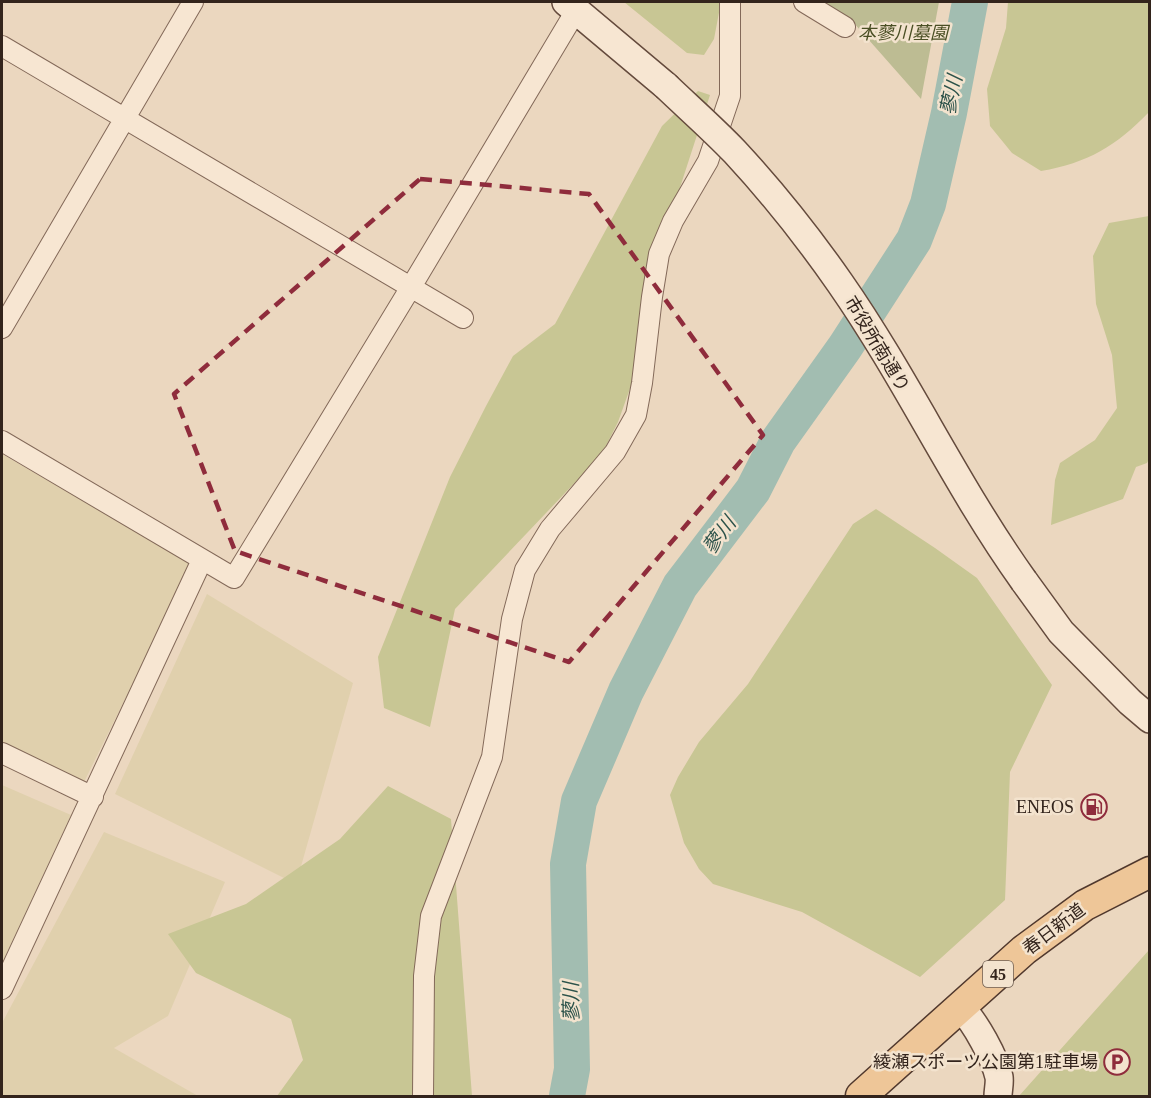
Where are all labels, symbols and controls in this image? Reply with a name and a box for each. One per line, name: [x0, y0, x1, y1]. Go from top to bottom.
park label: 本蓼川墓園: [858, 23, 951, 43]
water label: 蓼川: [936, 71, 966, 117]
street label: 市役所南通り: [841, 293, 913, 395]
water label: 蓼川: [698, 511, 741, 558]
fuel station icon: ENEOS: [1079, 792, 1109, 822]
place label: ENEOS: [1016, 797, 1074, 817]
street label: 春日新道: [1019, 899, 1089, 959]
road number: 45: [983, 961, 1013, 987]
water label: 蓼川: [560, 980, 582, 1022]
parking icon: 綾瀬スポーツ公園第1駐車場: [1102, 1047, 1132, 1077]
place label: 綾瀬スポーツ公園第1駐車場: [873, 1052, 1098, 1072]

